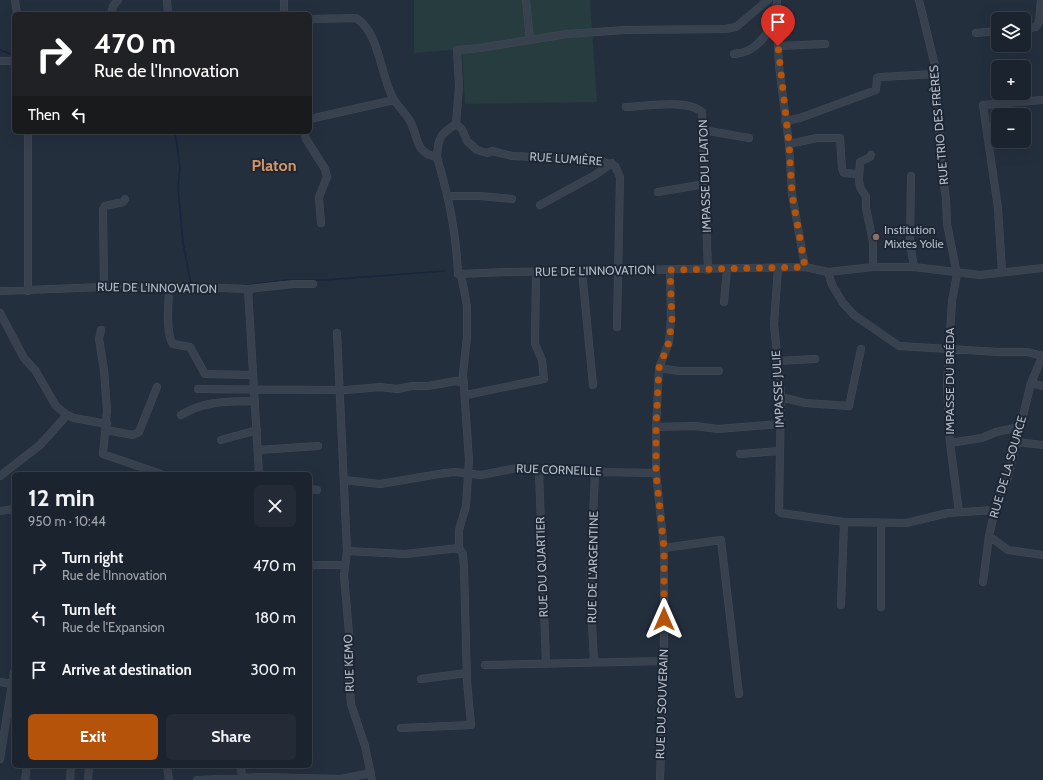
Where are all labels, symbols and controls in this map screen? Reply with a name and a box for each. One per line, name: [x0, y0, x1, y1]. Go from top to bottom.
pin: [761, 5, 795, 46]
icon: arrive: [767, 11, 789, 33]
map controls: [991, 12, 1031, 148]
button: layers: [991, 12, 1031, 52]
text: 470 m: [94, 26, 176, 60]
icon: right: [28, 28, 80, 80]
text: Rue de l'Innovation: [94, 60, 239, 82]
button: +: [991, 60, 1031, 100]
street label: RUE TRIO DES FRÈRES: [926, 65, 951, 185]
icon: left: [68, 104, 90, 126]
text: Then: [28, 106, 60, 124]
button: −: [991, 108, 1031, 148]
street label: IMPASSE DU PLATON: [695, 119, 714, 233]
street label: RUE LUMIÈRE: [529, 148, 603, 169]
district label: Platon: [252, 156, 296, 175]
place label: Institution Mixtes Yolie: [884, 222, 944, 251]
marker: Institution Mixtes Yolie: [871, 232, 881, 242]
street label: RUE DE L'INNOVATION: [535, 262, 655, 279]
street label: RUE DE L'INNOVATION: [97, 279, 217, 296]
street label: IMPASSE DU BRÉDA: [942, 327, 957, 434]
street label: IMPASSE JULIE: [768, 350, 787, 428]
street label: RUE DE LA SOURCE: [986, 414, 1029, 520]
street label: RUE CORNEILLE: [516, 461, 602, 479]
text: 12 min: [28, 483, 95, 512]
button: close: [254, 485, 296, 527]
street label: RUE DE L'ARGENTINE: [584, 510, 601, 623]
text: 950 m · 10:44: [28, 513, 106, 529]
street label: RUE DU QUARTIER: [532, 516, 551, 618]
text: Turn right: [62, 549, 123, 567]
icon: right: [28, 555, 50, 577]
text: 470 m: [253, 557, 296, 575]
text: Rue de l'Innovation: [62, 567, 167, 583]
position arrow: [643, 598, 685, 640]
text: Turn left: [62, 601, 116, 619]
icon: left: [28, 607, 50, 629]
text: 180 m: [255, 609, 296, 627]
text: Rue de l'Expansion: [62, 619, 165, 635]
street label: RUE KEMO: [340, 634, 357, 692]
street label: RUE DU SOUVERAIN: [652, 649, 671, 759]
icon: arrive: [28, 659, 50, 681]
text: Arrive at destination: [62, 661, 192, 679]
text: 300 m: [250, 661, 296, 679]
button: Exit: [28, 714, 158, 760]
button: Share: [166, 714, 296, 760]

